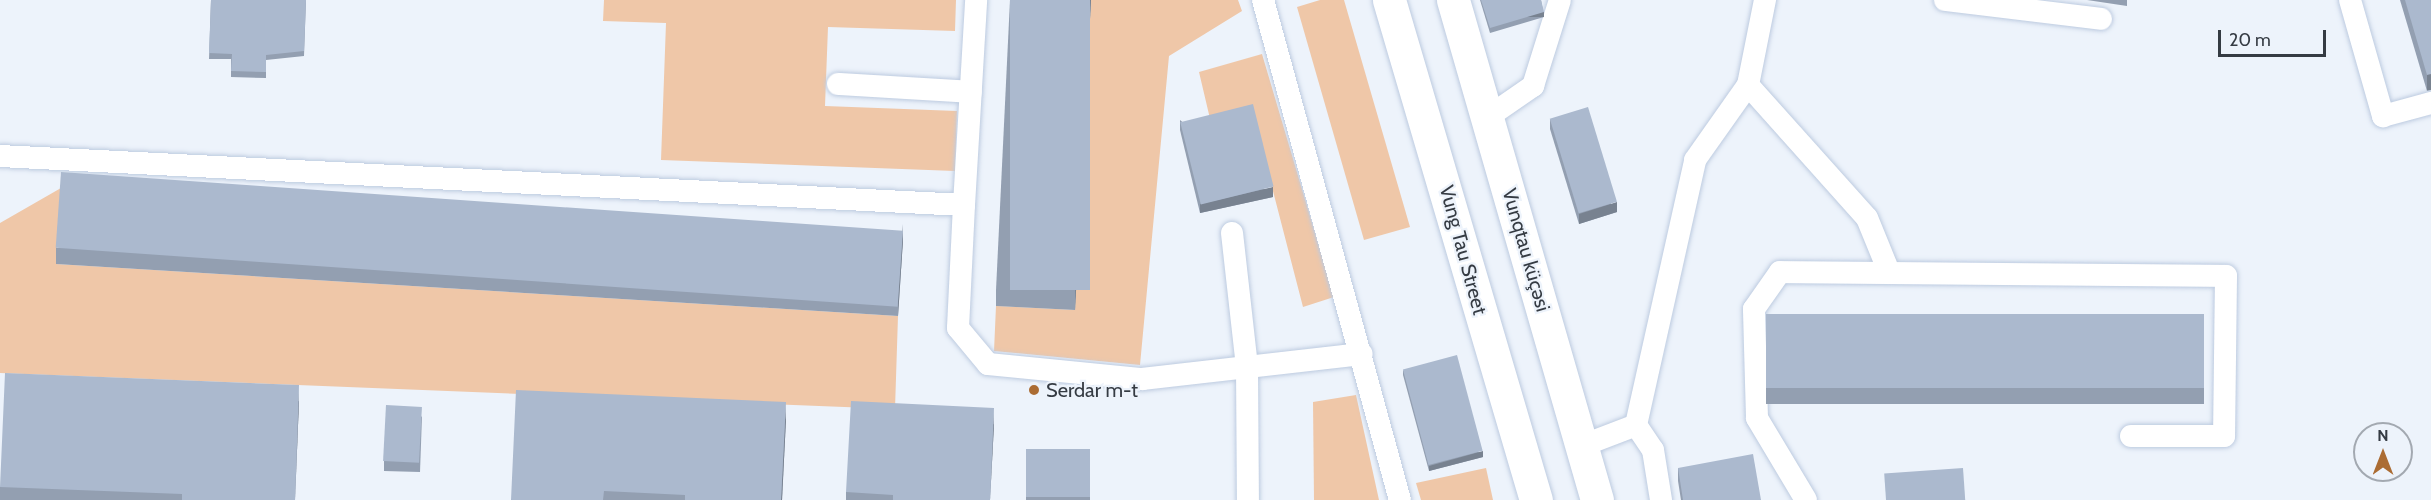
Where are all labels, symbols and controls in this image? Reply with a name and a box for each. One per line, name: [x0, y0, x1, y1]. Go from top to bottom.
scale bar: [2221, 18, 2329, 56]
text: 20 m: [2229, 29, 2271, 51]
street label: Vung Tau Street: [1434, 183, 1492, 317]
street label: Vunqtau küçəsi: [1497, 186, 1555, 314]
place label: Serdar m-t: [1046, 378, 1138, 402]
marker: Serdar m-t: [1027, 383, 1041, 397]
north arrow: [2353, 422, 2413, 482]
text: N: [2377, 426, 2389, 445]

